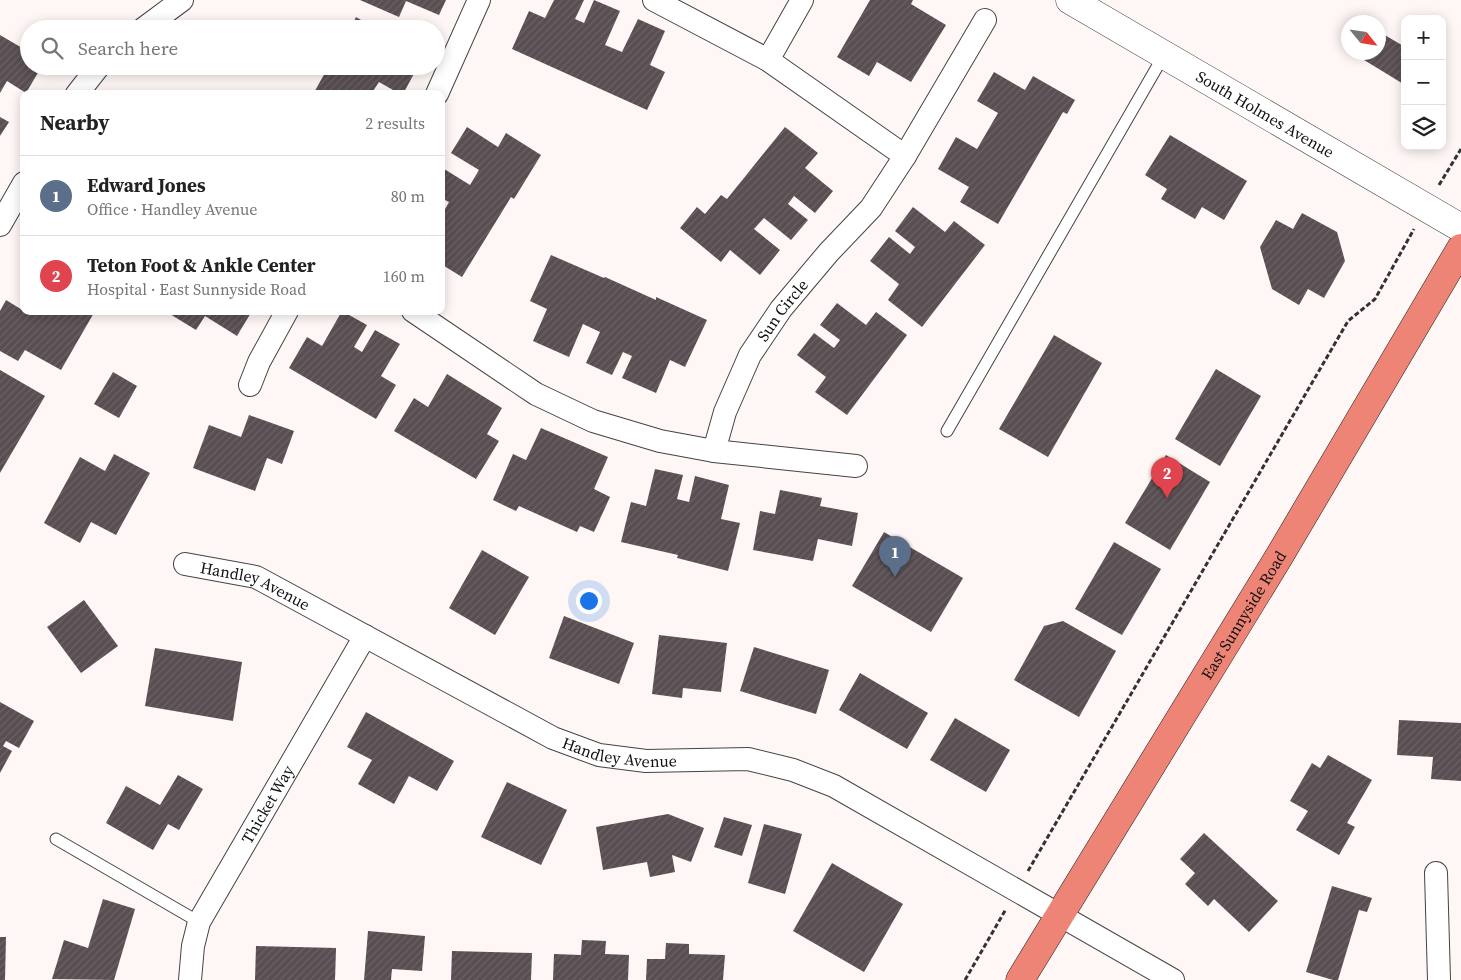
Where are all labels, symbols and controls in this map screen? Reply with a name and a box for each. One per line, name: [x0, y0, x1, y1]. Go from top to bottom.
north arrow: [1341, 15, 1386, 60]
map controls: [1401, 15, 1446, 150]
button: +: [1401, 15, 1446, 60]
search box: [20, 20, 445, 75]
icon: search: [38, 34, 66, 62]
text: Search here: [78, 35, 178, 61]
button: −: [1401, 60, 1446, 105]
street label: South Holmes Avenue: [1192, 65, 1338, 163]
button: layers: [1401, 105, 1446, 150]
text: Nearby: [40, 108, 110, 137]
text: 2 results: [365, 112, 425, 134]
text: Edward Jones: [87, 172, 206, 198]
text: 1: [52, 185, 60, 207]
text: 80 m: [391, 185, 425, 207]
text: Office · Handley Avenue: [87, 198, 257, 220]
text: Teton Foot & Ankle Center: [87, 252, 316, 278]
text: 2: [52, 265, 60, 287]
text: 160 m: [383, 265, 425, 287]
street label: Sun Circle: [751, 274, 813, 346]
text: Hospital · East Sunnyside Road: [87, 278, 306, 300]
pin: 2: [1151, 457, 1183, 498]
pin: 1: [879, 536, 911, 577]
street label: East Sunnyside Road: [1196, 546, 1291, 683]
street label: Handley Avenue: [199, 556, 314, 615]
your location: [576, 588, 602, 614]
street label: Handley Avenue: [559, 731, 677, 772]
street label: Thicket Way: [236, 760, 299, 848]

